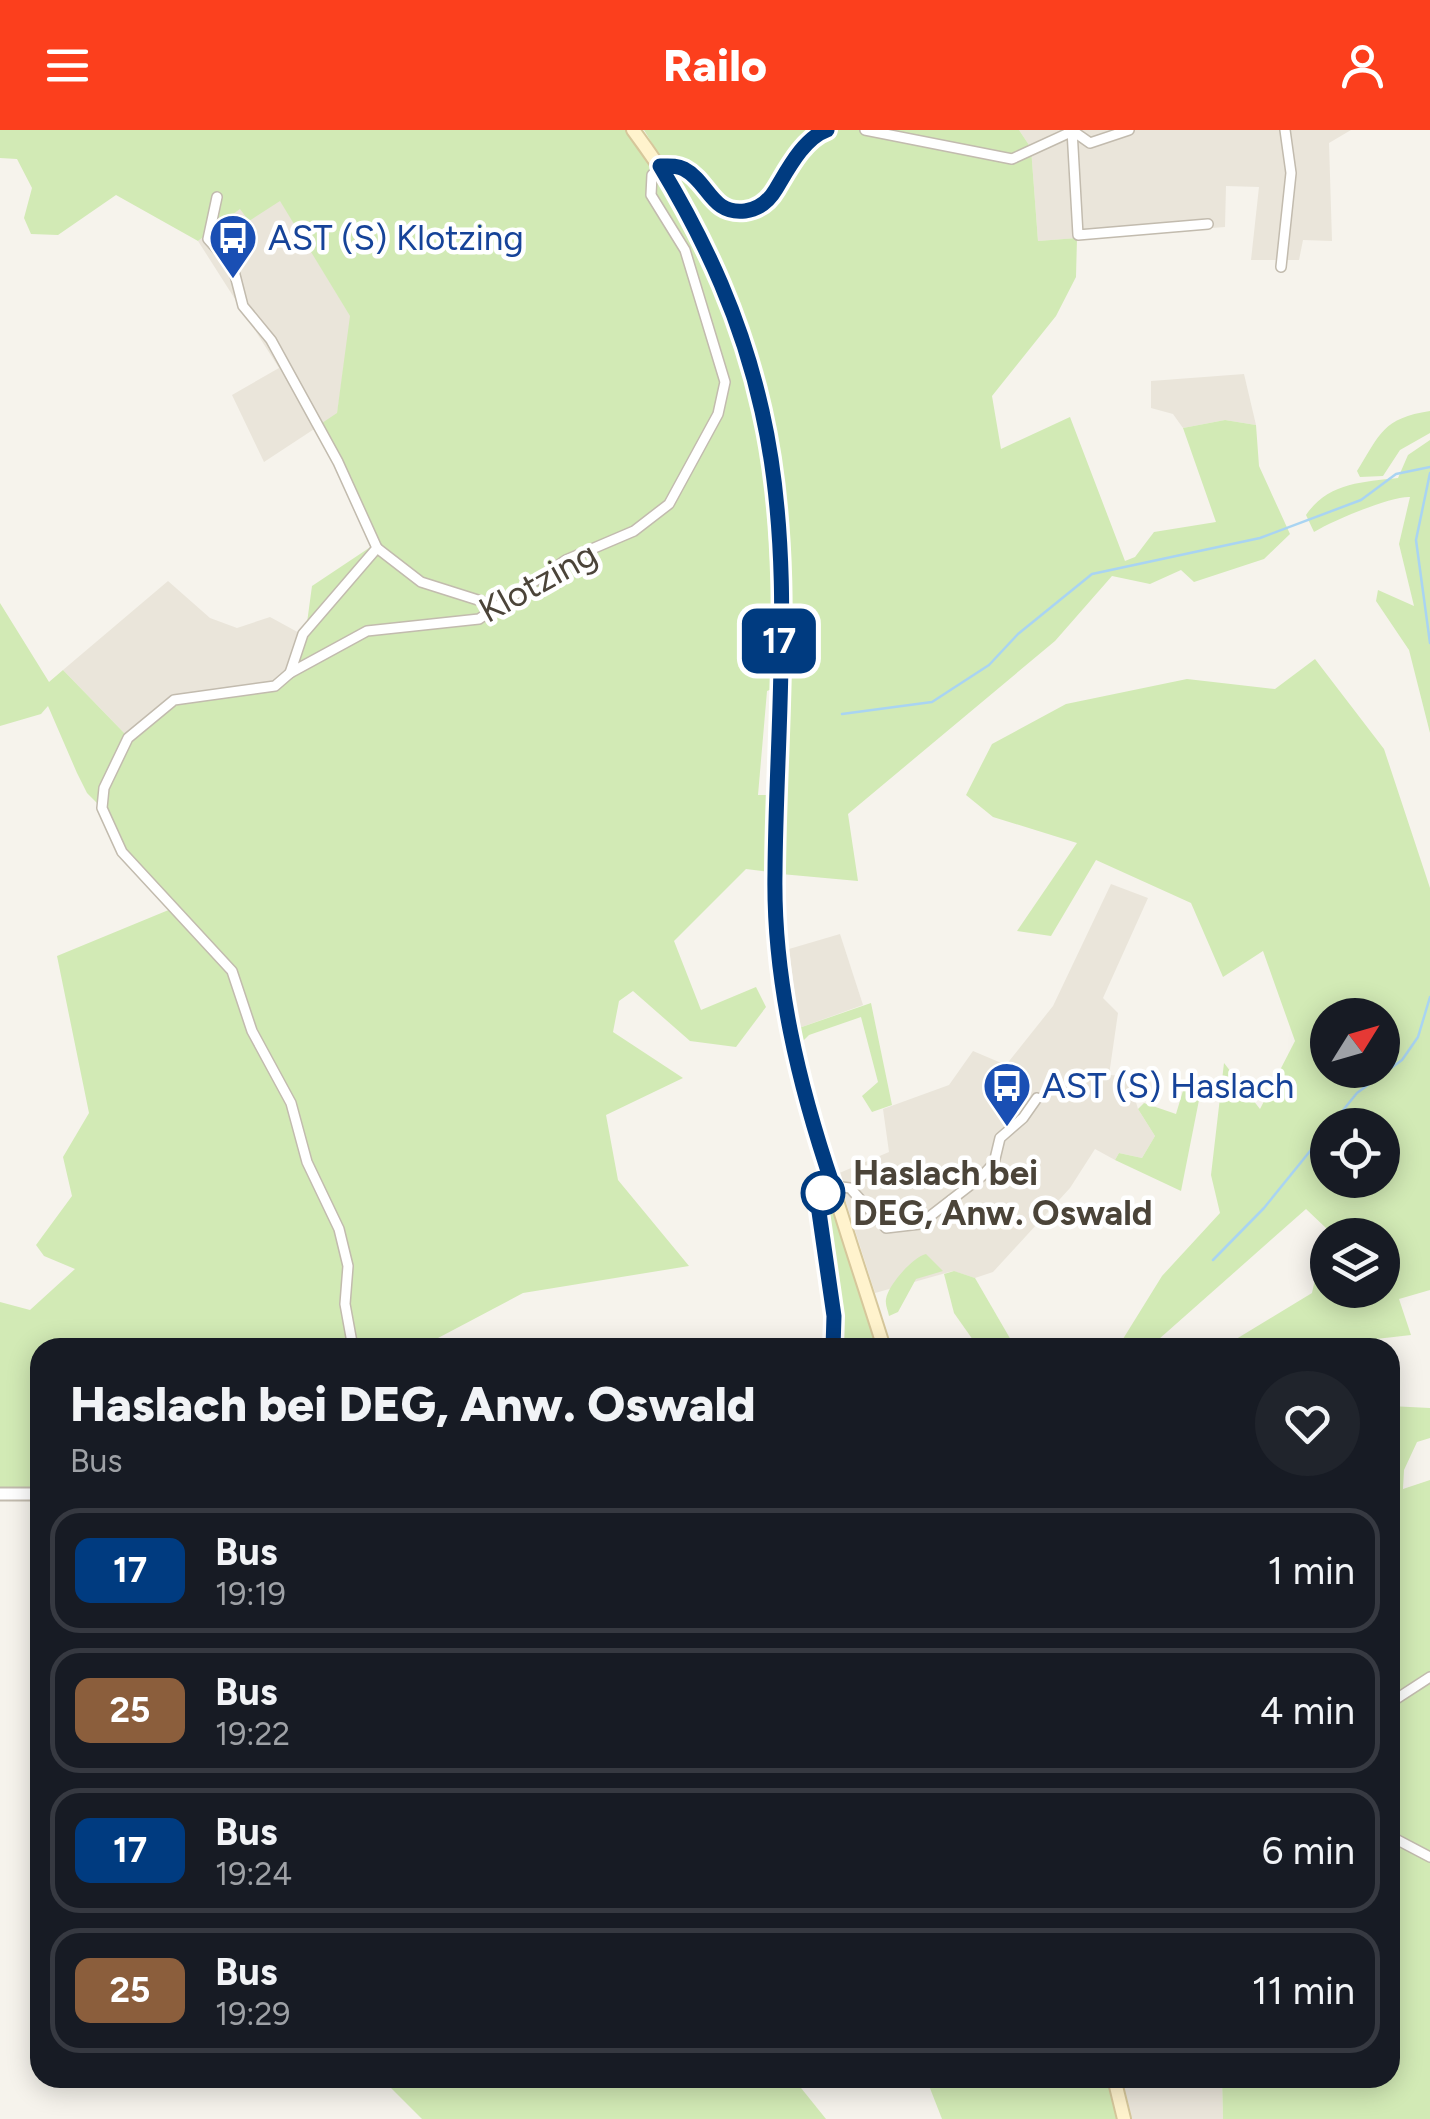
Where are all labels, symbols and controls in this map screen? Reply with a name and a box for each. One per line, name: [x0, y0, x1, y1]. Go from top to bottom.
icon: menu: [40, 38, 95, 93]
text: Railo: [663, 38, 767, 92]
icon: person: [1335, 38, 1390, 93]
bus stop icon: AST (S) Klotzing: [207, 212, 259, 280]
place label: AST (S) Klotzing: [268, 217, 524, 259]
street label: Klotzing: [472, 533, 604, 631]
line badge: 17: [734, 608, 824, 674]
text: 17: [762, 620, 796, 662]
north arrow: [1310, 998, 1400, 1088]
map controls: [1310, 998, 1400, 1308]
bus stop icon: AST (S) Haslach: [981, 1060, 1033, 1128]
place label: AST (S) Haslach: [1042, 1065, 1294, 1107]
button: locate: [1310, 1108, 1400, 1198]
place label: Haslach bei DEG, Anw. Oswald: [853, 1152, 1153, 1234]
marker: Haslach bei DEG, Anw. Oswald: [802, 1172, 844, 1214]
button: layers: [1310, 1218, 1400, 1308]
button: heart: [1255, 1371, 1360, 1476]
text: Haslach bei DEG, Anw. Oswald: [70, 1375, 756, 1433]
text: Bus: [70, 1442, 122, 1480]
text: Bus: [215, 1529, 278, 1575]
text: 1 min: [1268, 1548, 1355, 1594]
text: 17: [113, 1549, 147, 1591]
text: 19:19: [215, 1575, 286, 1613]
text: Bus: [215, 1669, 278, 1715]
text: 4 min: [1260, 1688, 1355, 1734]
text: 25: [110, 1689, 150, 1731]
text: 19:22: [215, 1715, 290, 1753]
text: Bus: [215, 1809, 278, 1855]
text: 6 min: [1262, 1828, 1355, 1874]
text: 17: [113, 1829, 147, 1871]
text: 19:24: [215, 1855, 292, 1893]
text: Bus: [215, 1949, 278, 1995]
text: 11 min: [1252, 1968, 1355, 2014]
text: 25: [110, 1969, 150, 2011]
text: 19:29: [215, 1995, 290, 2033]

